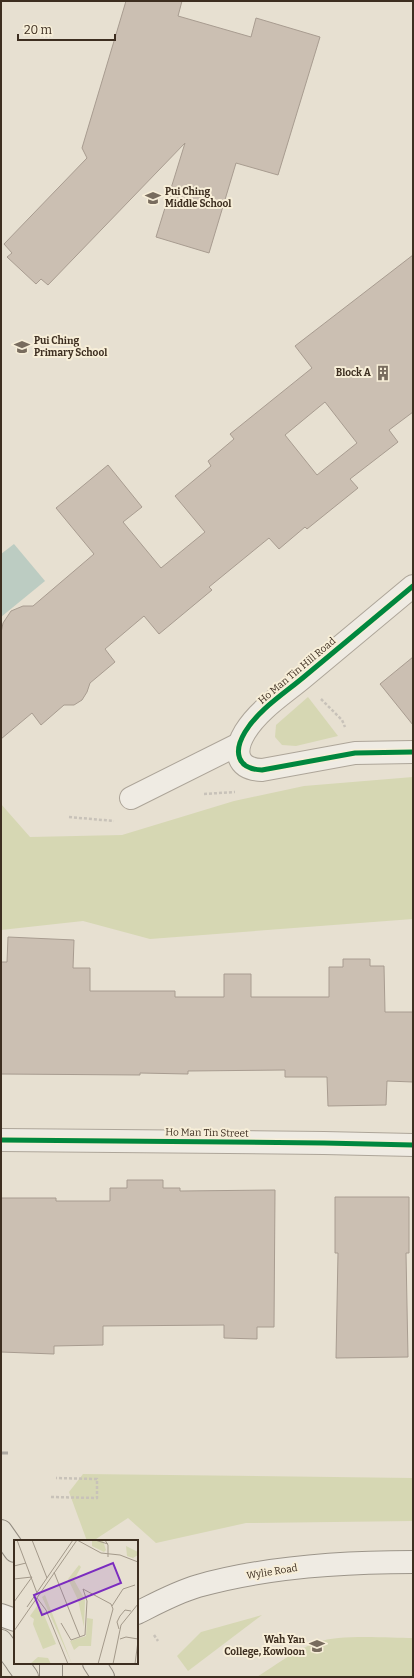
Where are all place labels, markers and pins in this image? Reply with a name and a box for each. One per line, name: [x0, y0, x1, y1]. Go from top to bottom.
place label: Pui Ching Middle School: [165, 186, 231, 210]
school or university icon: Pui Ching Middle School: [144, 189, 162, 207]
place label: Pui Ching Primary School: [34, 335, 107, 359]
school or university icon: Pui Ching Primary School: [13, 338, 31, 356]
building icon: Block A: [374, 364, 392, 382]
place label: Block A: [336, 367, 372, 379]
place label: Wah Yan College, Kowloon: [224, 1634, 306, 1658]
school or university icon: Wah Yan College, Kowloon: [308, 1637, 326, 1655]

